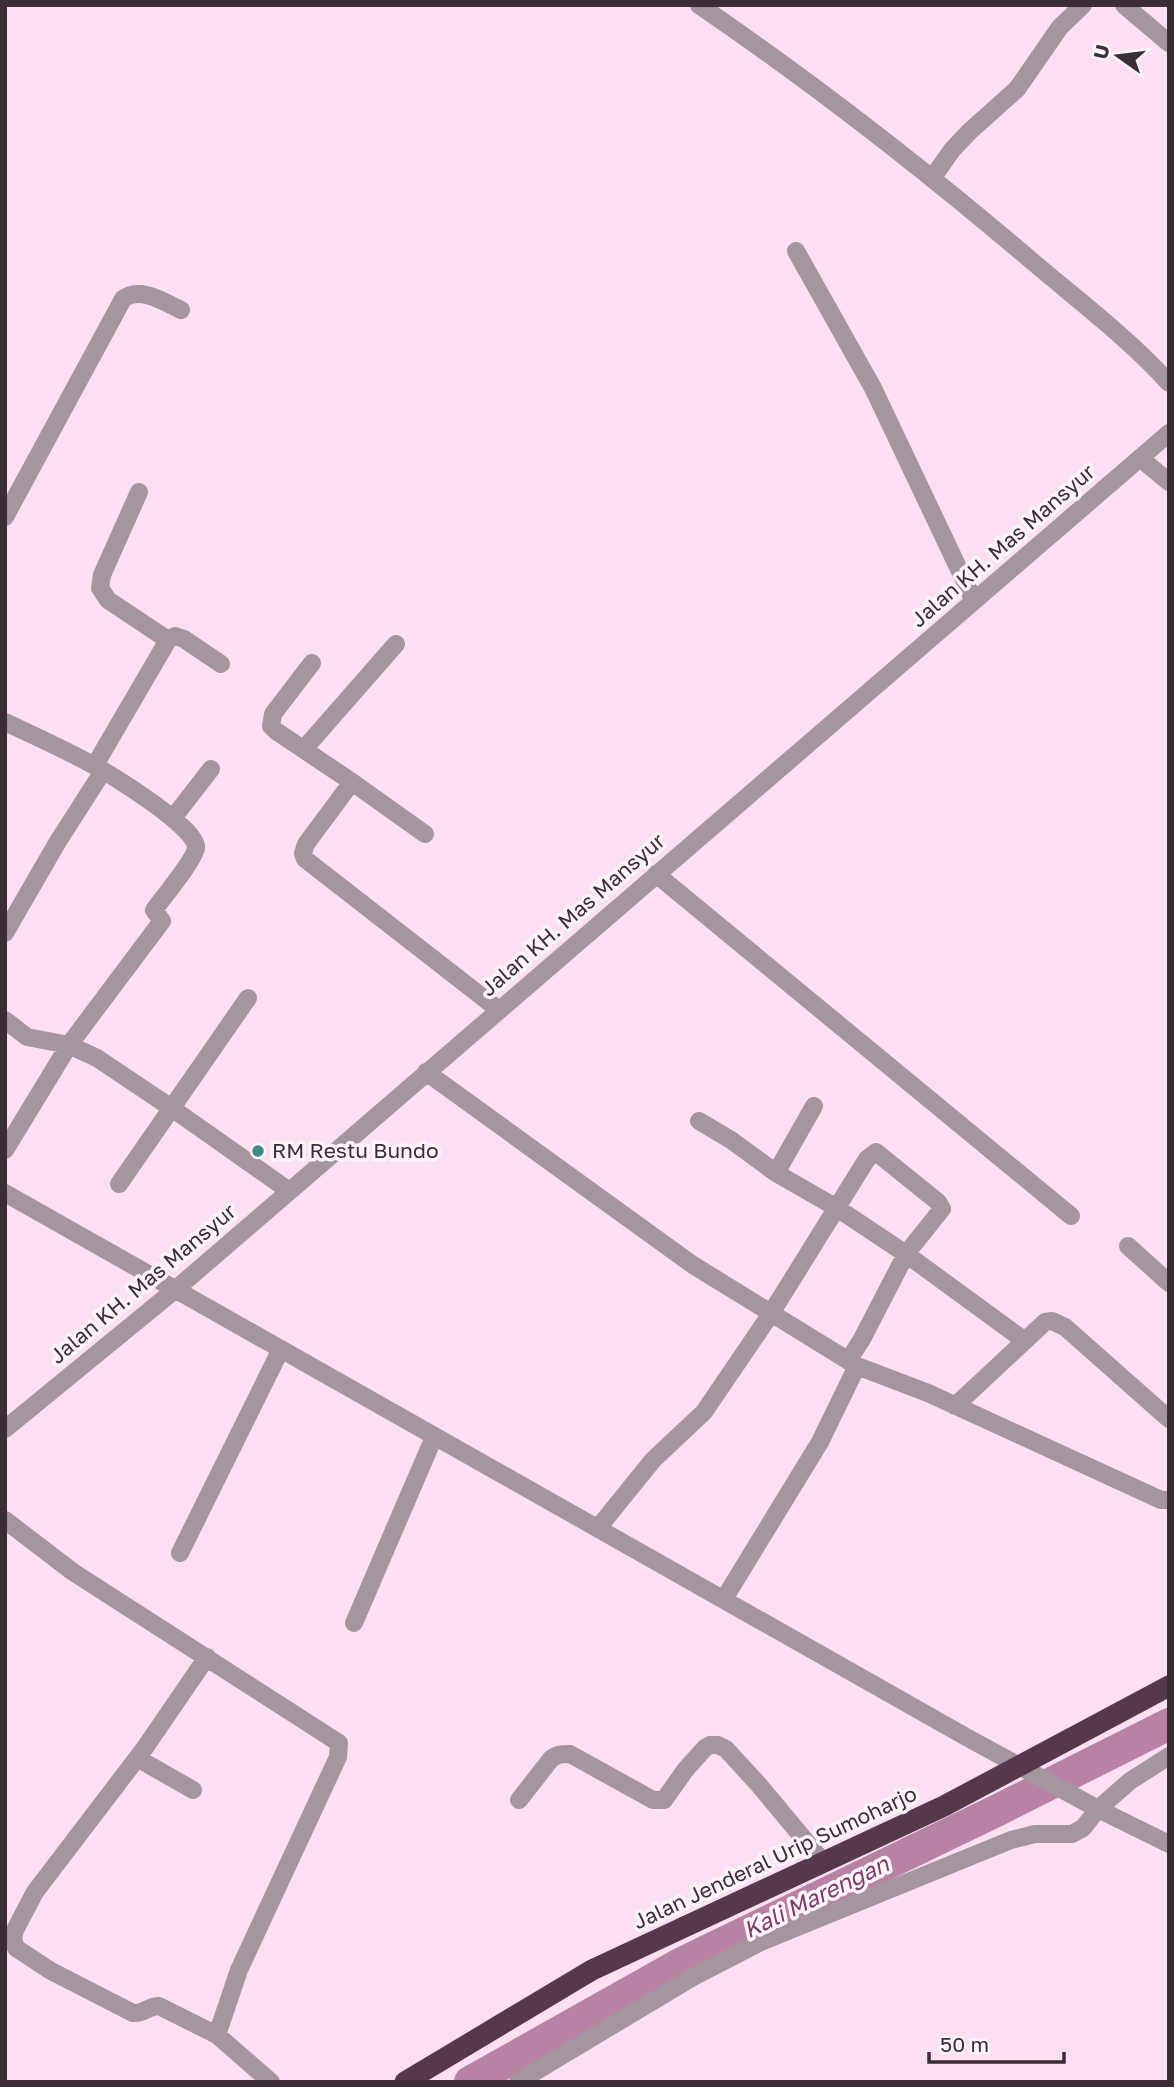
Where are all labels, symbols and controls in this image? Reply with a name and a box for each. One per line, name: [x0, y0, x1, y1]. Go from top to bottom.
north arrow: [1083, 21, 1153, 91]
text: U: [1088, 42, 1114, 61]
street label: Jalan KH. Mas Mansyur: [905, 458, 1100, 632]
street label: Jalan KH. Mas Mansyur: [475, 827, 670, 1001]
place label: RM Restu Bundo: [272, 1137, 439, 1163]
marker: RM Restu Bundo: [250, 1143, 266, 1159]
street label: Jalan KH. Mas Mansyur: [44, 1198, 241, 1369]
street label: Jalan Jenderal Urip Sumoharjo: [629, 1780, 920, 1934]
water label: Kali Marengan: [738, 1848, 894, 1943]
scale bar: [929, 2021, 1064, 2064]
text: 50 m: [940, 2031, 989, 2057]

